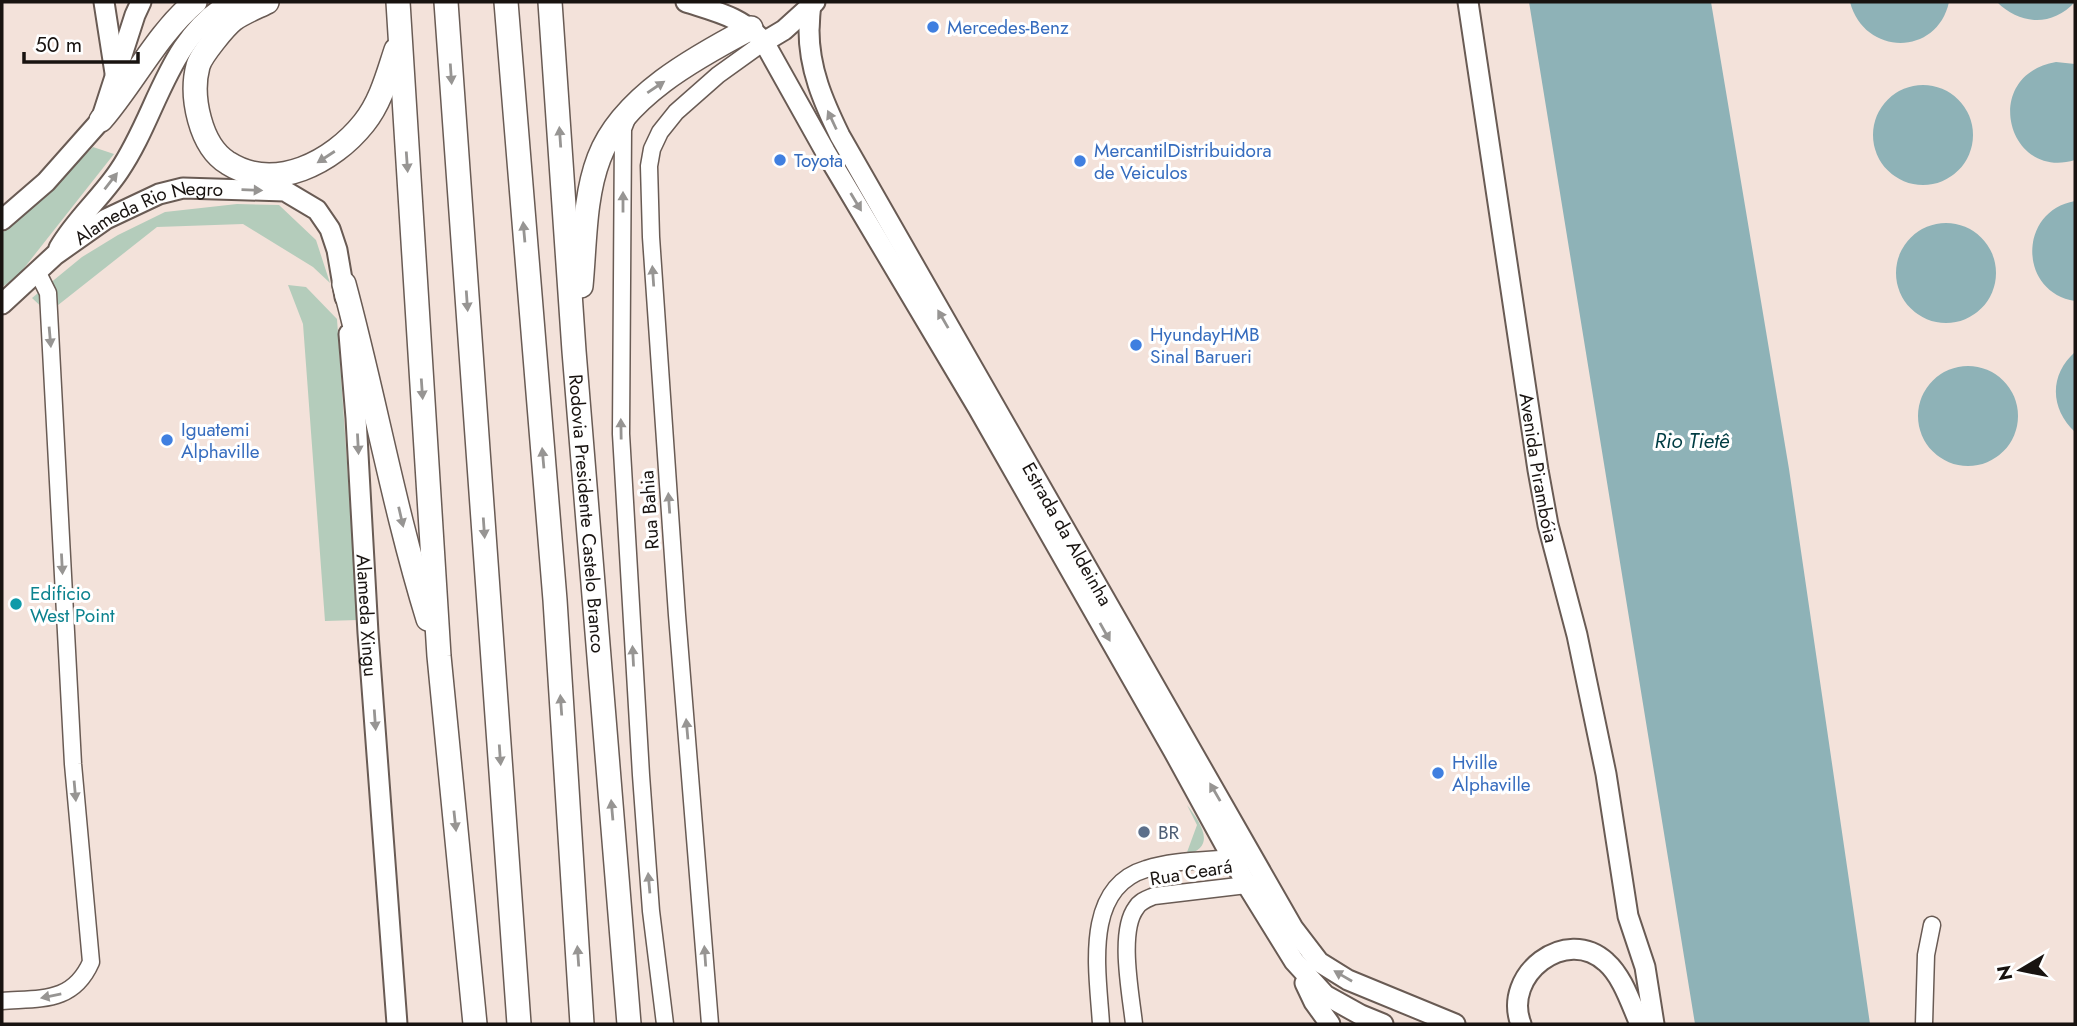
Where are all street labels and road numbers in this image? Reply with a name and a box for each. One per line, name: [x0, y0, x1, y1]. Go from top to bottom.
street label: Alameda Rio Negro: [69, 175, 223, 252]
street label: Rodovia Presidente Castelo Branco: [562, 373, 612, 654]
street label: Avenida Pirambóia: [1513, 391, 1565, 546]
street label: Estrada da Aldeinha: [1015, 457, 1119, 611]
street label: Rua Bahia: [633, 469, 666, 550]
street label: Alameda Xingu: [350, 553, 384, 678]
street label: Rua Ceará: [1148, 853, 1234, 892]

